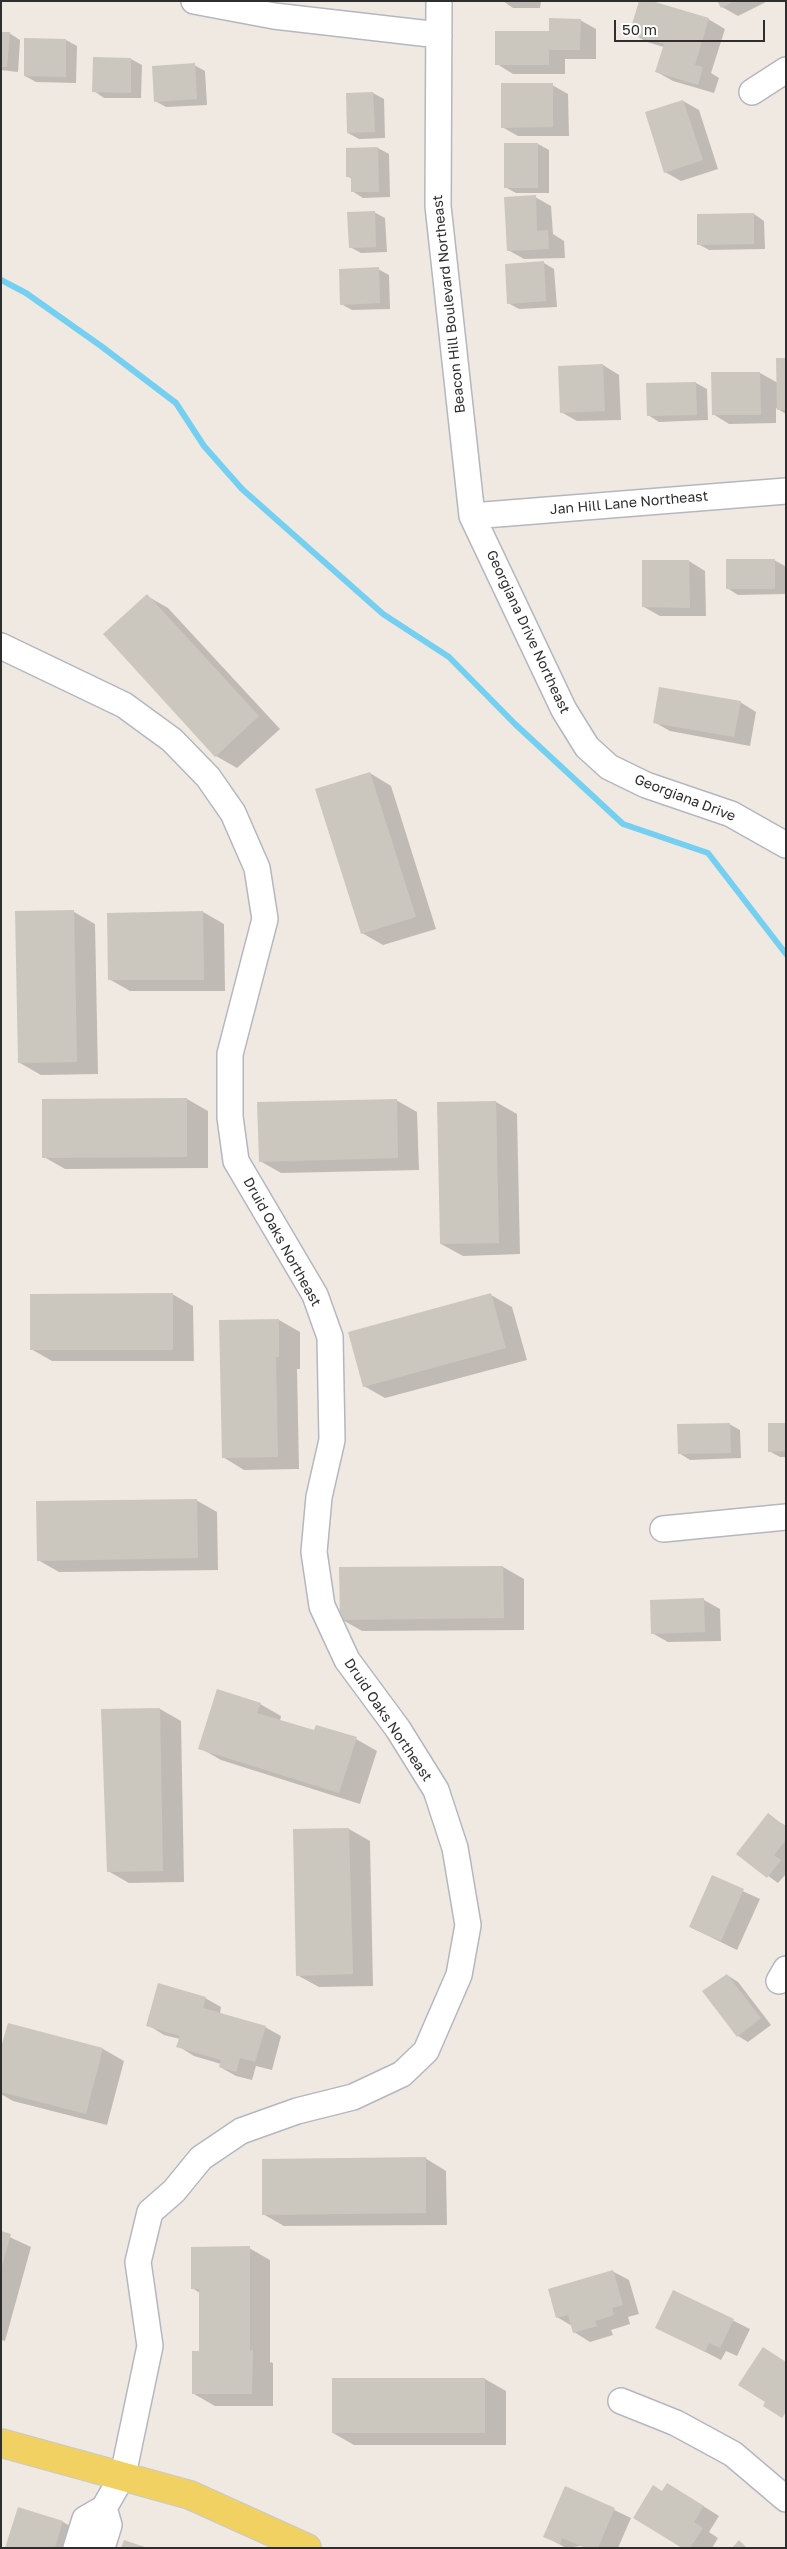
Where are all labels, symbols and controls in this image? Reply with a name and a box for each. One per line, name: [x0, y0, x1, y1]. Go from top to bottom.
scale bar: [617, 10, 768, 42]
text: 50 m: [622, 20, 657, 38]
street label: Beacon Hill Boulevard Northeast: [429, 194, 469, 414]
street label: Jan Hill Lane Northeast: [549, 488, 709, 518]
street label: Georgiana Drive Northeast: [483, 548, 573, 716]
street label: Georgiana Drive: [632, 771, 738, 825]
street label: Druid Oaks Northeast: [240, 1175, 324, 1309]
street label: Druid Oaks Northeast: [341, 1655, 435, 1785]

